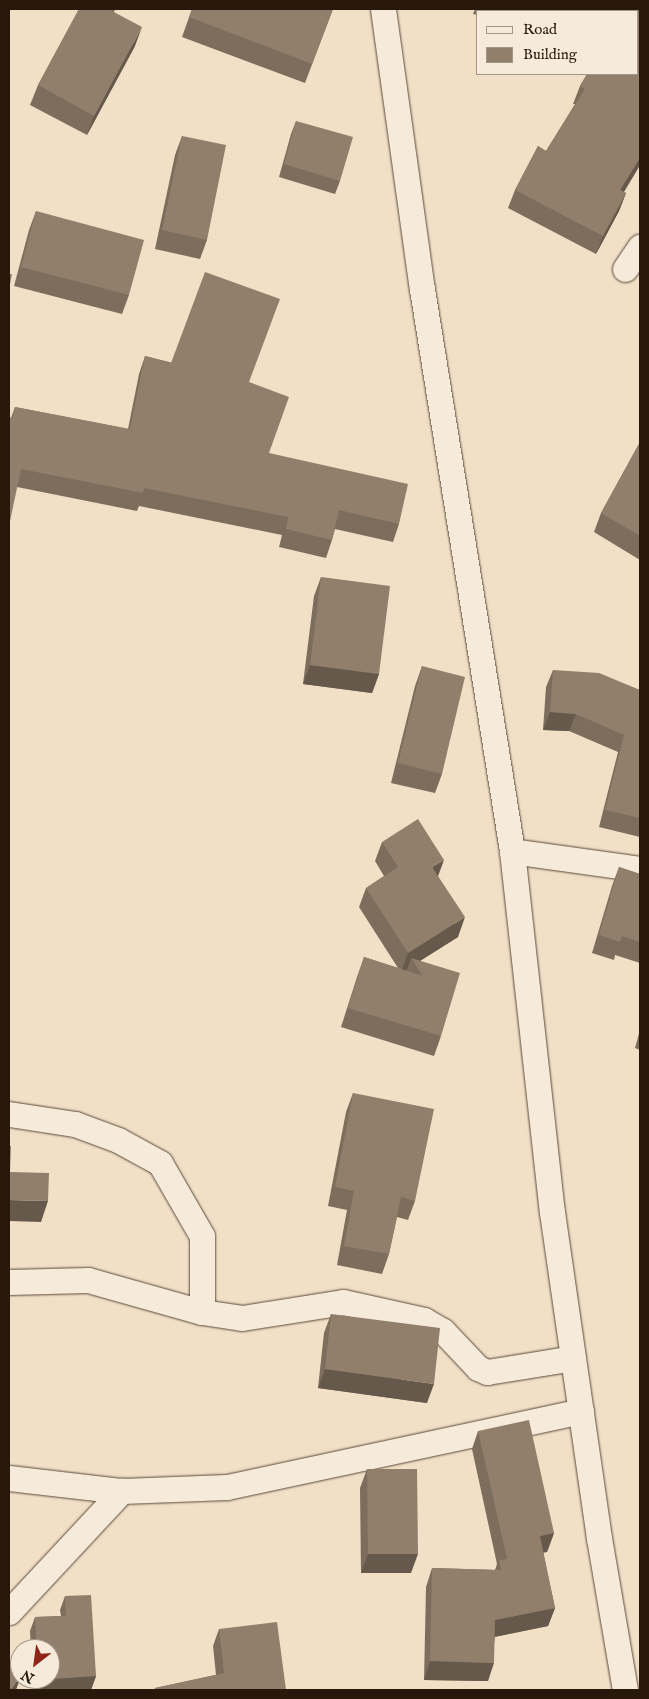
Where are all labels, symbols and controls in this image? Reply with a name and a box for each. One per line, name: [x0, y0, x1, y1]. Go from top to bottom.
legend: [477, 10, 639, 75]
text: Road: [523, 20, 557, 39]
text: Building: [523, 45, 577, 64]
north arrow: [10, 1639, 60, 1689]
text: N: [18, 1665, 38, 1687]

